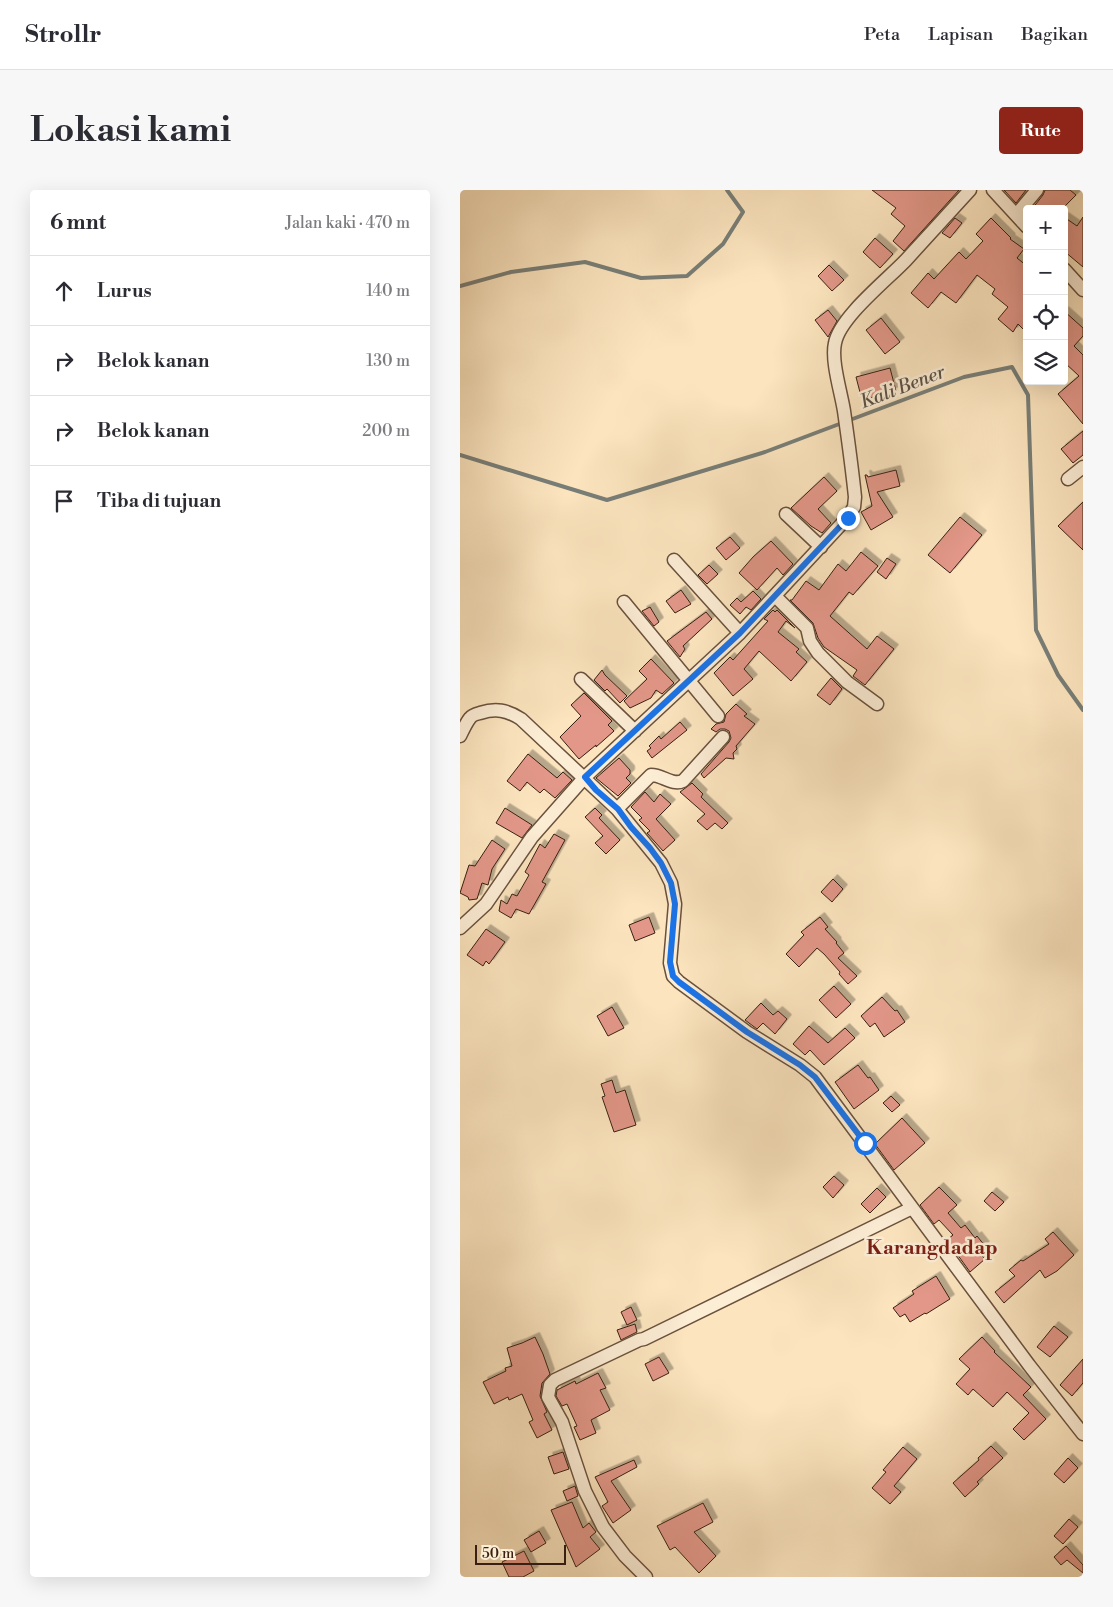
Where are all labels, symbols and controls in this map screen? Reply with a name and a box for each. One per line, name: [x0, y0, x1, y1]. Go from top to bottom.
text: Strollr: [25, 20, 101, 50]
text: Peta: [864, 23, 900, 46]
text: Lapisan: [928, 23, 993, 46]
text: Bagikan: [1021, 23, 1088, 46]
button: Rute: [999, 107, 1083, 154]
text: Lokasi kami: [30, 109, 231, 152]
map controls: [1023, 205, 1068, 385]
button: +: [1023, 205, 1068, 250]
text: 6 mnt: [50, 210, 106, 236]
text: Jalan kaki · 470 m: [285, 213, 410, 233]
button: −: [1023, 250, 1068, 295]
icon: ahead: [50, 277, 78, 305]
text: Lurus: [97, 279, 152, 303]
text: 140 m: [366, 281, 410, 301]
button: locate: [1023, 295, 1068, 340]
button: layers: [1023, 340, 1068, 385]
icon: right: [50, 347, 78, 375]
text: Belok kanan: [97, 349, 210, 373]
text: 130 m: [366, 351, 410, 371]
water label: Kali Bener: [856, 359, 949, 414]
icon: right: [50, 417, 78, 445]
text: Belok kanan: [97, 419, 210, 443]
text: 200 m: [362, 421, 410, 441]
icon: arrive: [50, 487, 78, 515]
text: Tiba di tujuan: [97, 489, 221, 513]
route end: [837, 507, 860, 530]
route start: [854, 1132, 877, 1155]
district label: Karangdadap: [866, 1236, 998, 1261]
scale bar: [475, 1542, 566, 1565]
text: 50 m: [482, 1545, 514, 1563]

